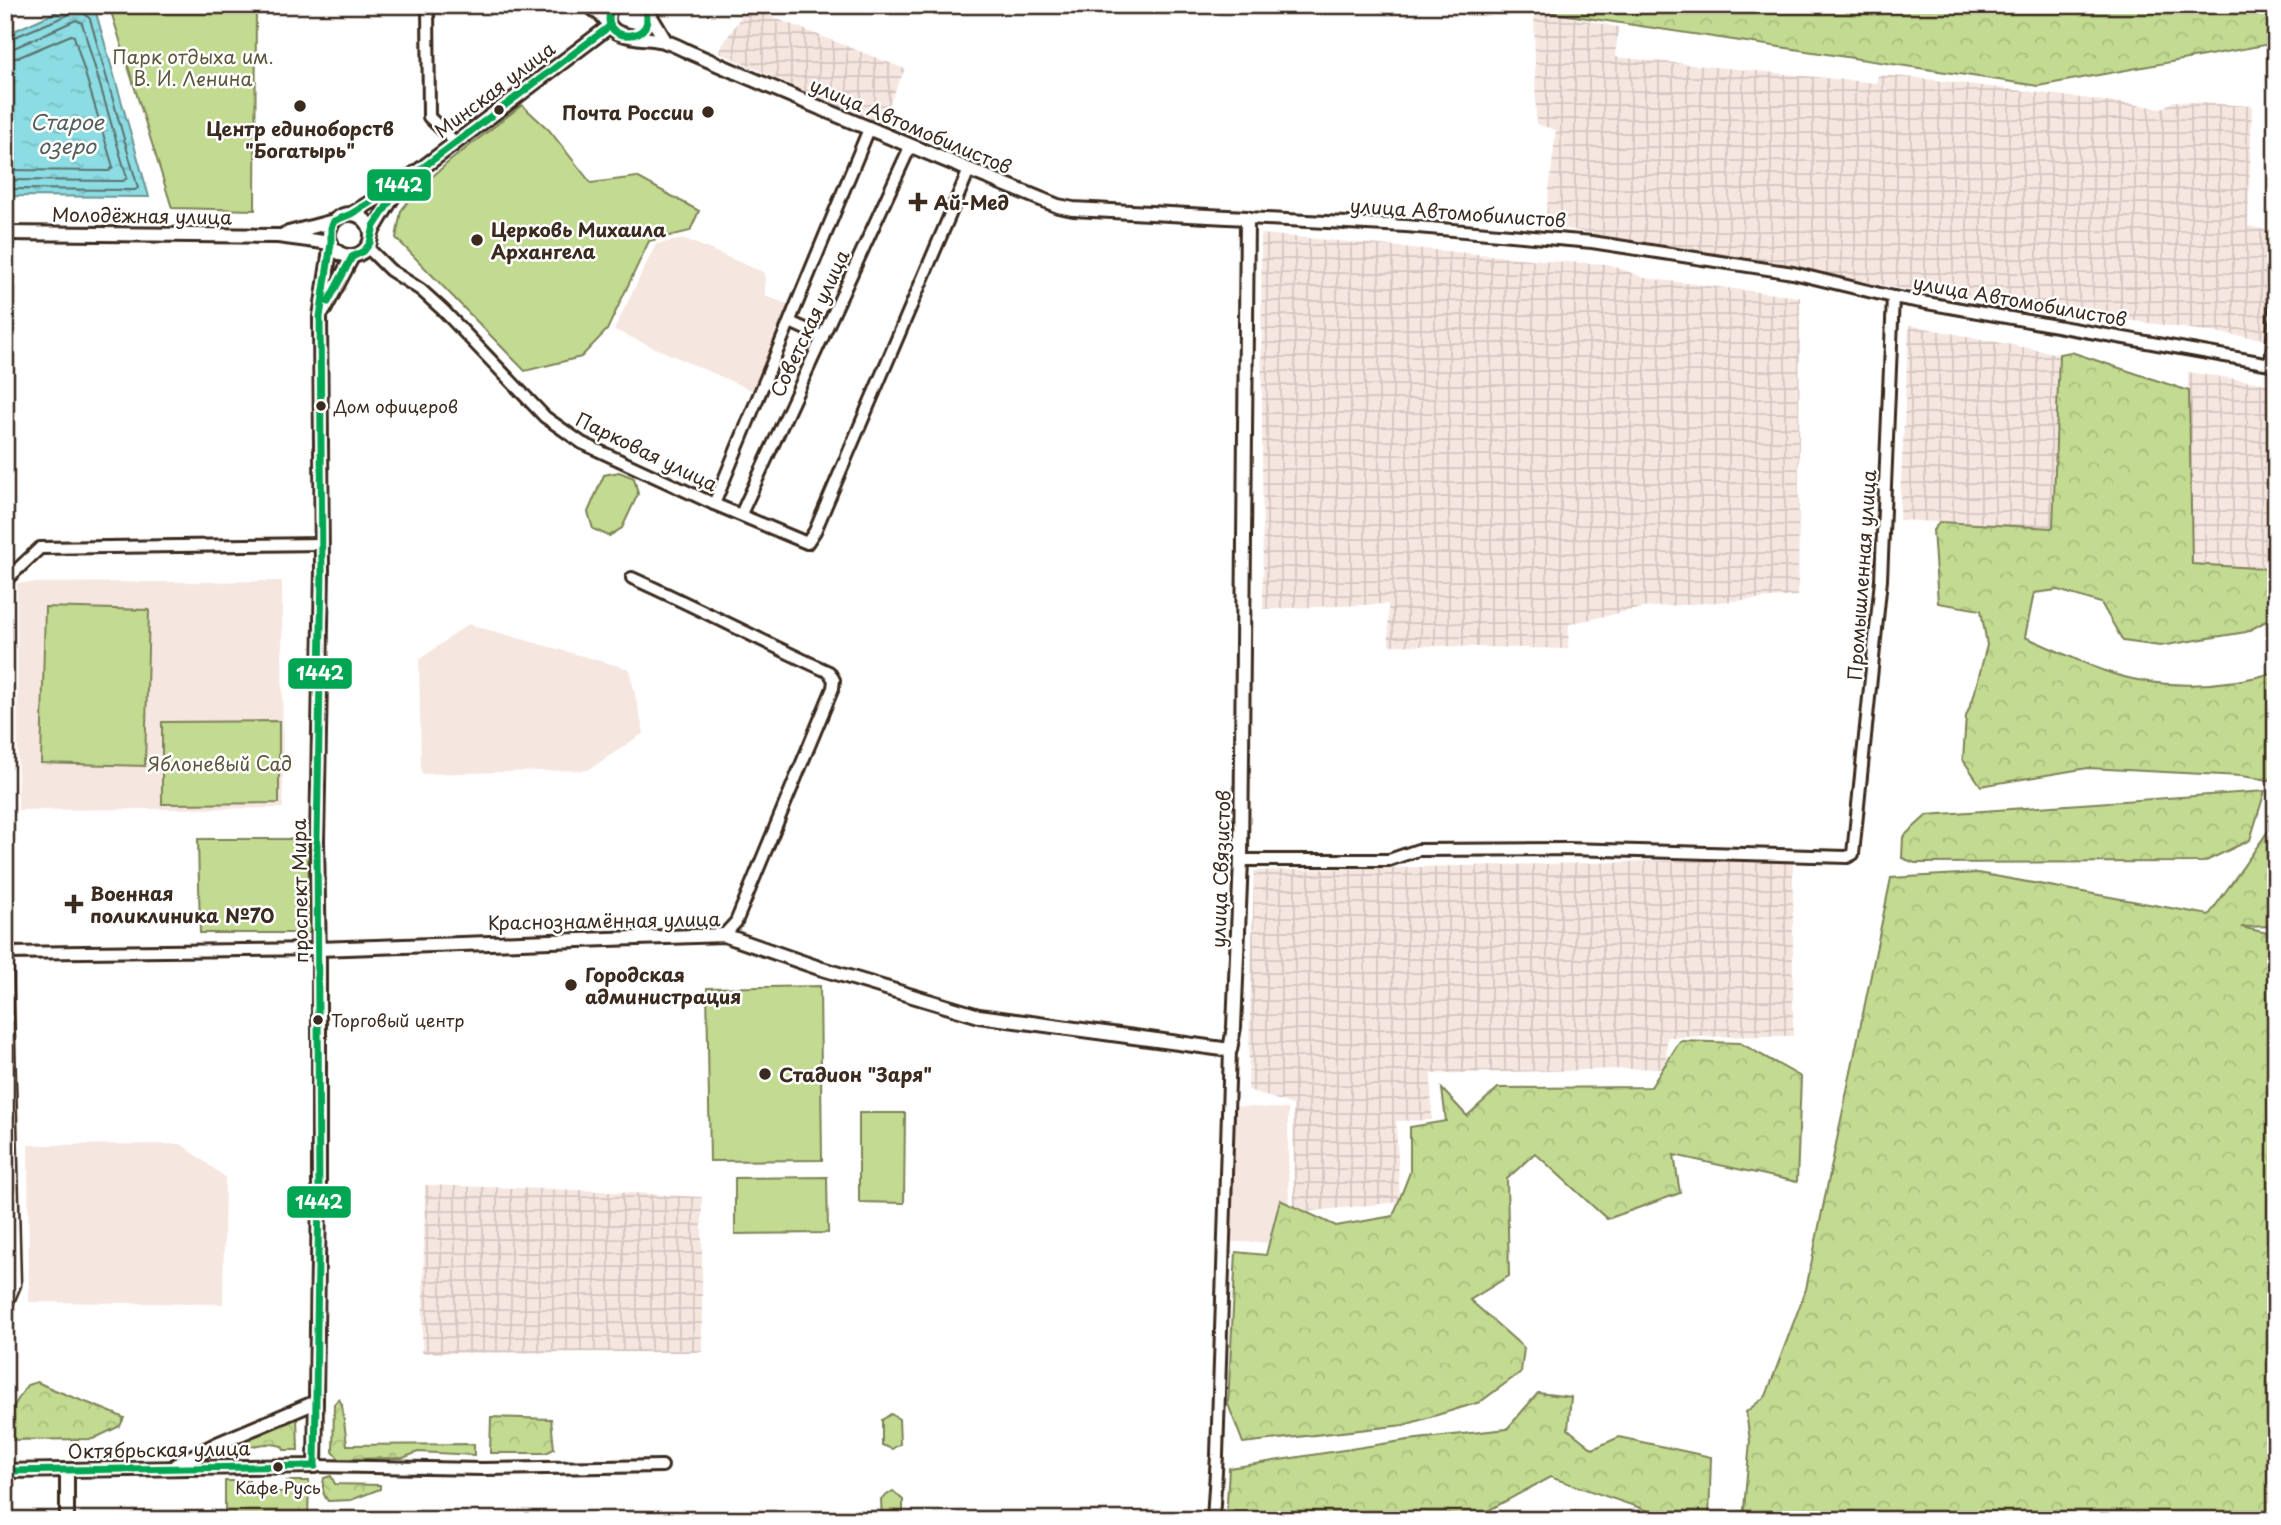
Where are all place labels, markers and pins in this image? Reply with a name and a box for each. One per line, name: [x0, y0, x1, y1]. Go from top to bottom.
marker: Центр единоборств "Богатырь": [292, 98, 308, 114]
place label: Почта России: [562, 98, 694, 126]
unlabelled marker: [492, 103, 506, 117]
marker: Почта России: [700, 104, 716, 120]
place label: Центр единоборств "Богатырь": [206, 114, 394, 164]
place label: Ай-Мед: [934, 188, 1009, 216]
marker: Ай-Мед: [908, 192, 928, 212]
place label: Церковь Михаила Архангела: [491, 215, 666, 265]
marker: Церковь Михаила Архангела: [469, 232, 485, 248]
place label: Дом офицеров: [333, 393, 458, 419]
marker: Дом офицеров: [314, 399, 328, 413]
place label: Военная поликлиника №70: [90, 879, 274, 929]
marker: Военная поликлиника №70: [64, 894, 84, 914]
place label: Городская администрация: [585, 960, 741, 1010]
marker: Городская администрация: [563, 977, 579, 993]
place label: Торговый центр: [331, 1007, 465, 1033]
marker: Торговый центр: [311, 1013, 325, 1027]
place label: Стадион "Заря": [779, 1060, 932, 1088]
marker: Стадион "Заря": [757, 1066, 773, 1082]
marker: Кафе Русь: [271, 1460, 285, 1474]
place label: Кафе Русь: [235, 1474, 321, 1500]

